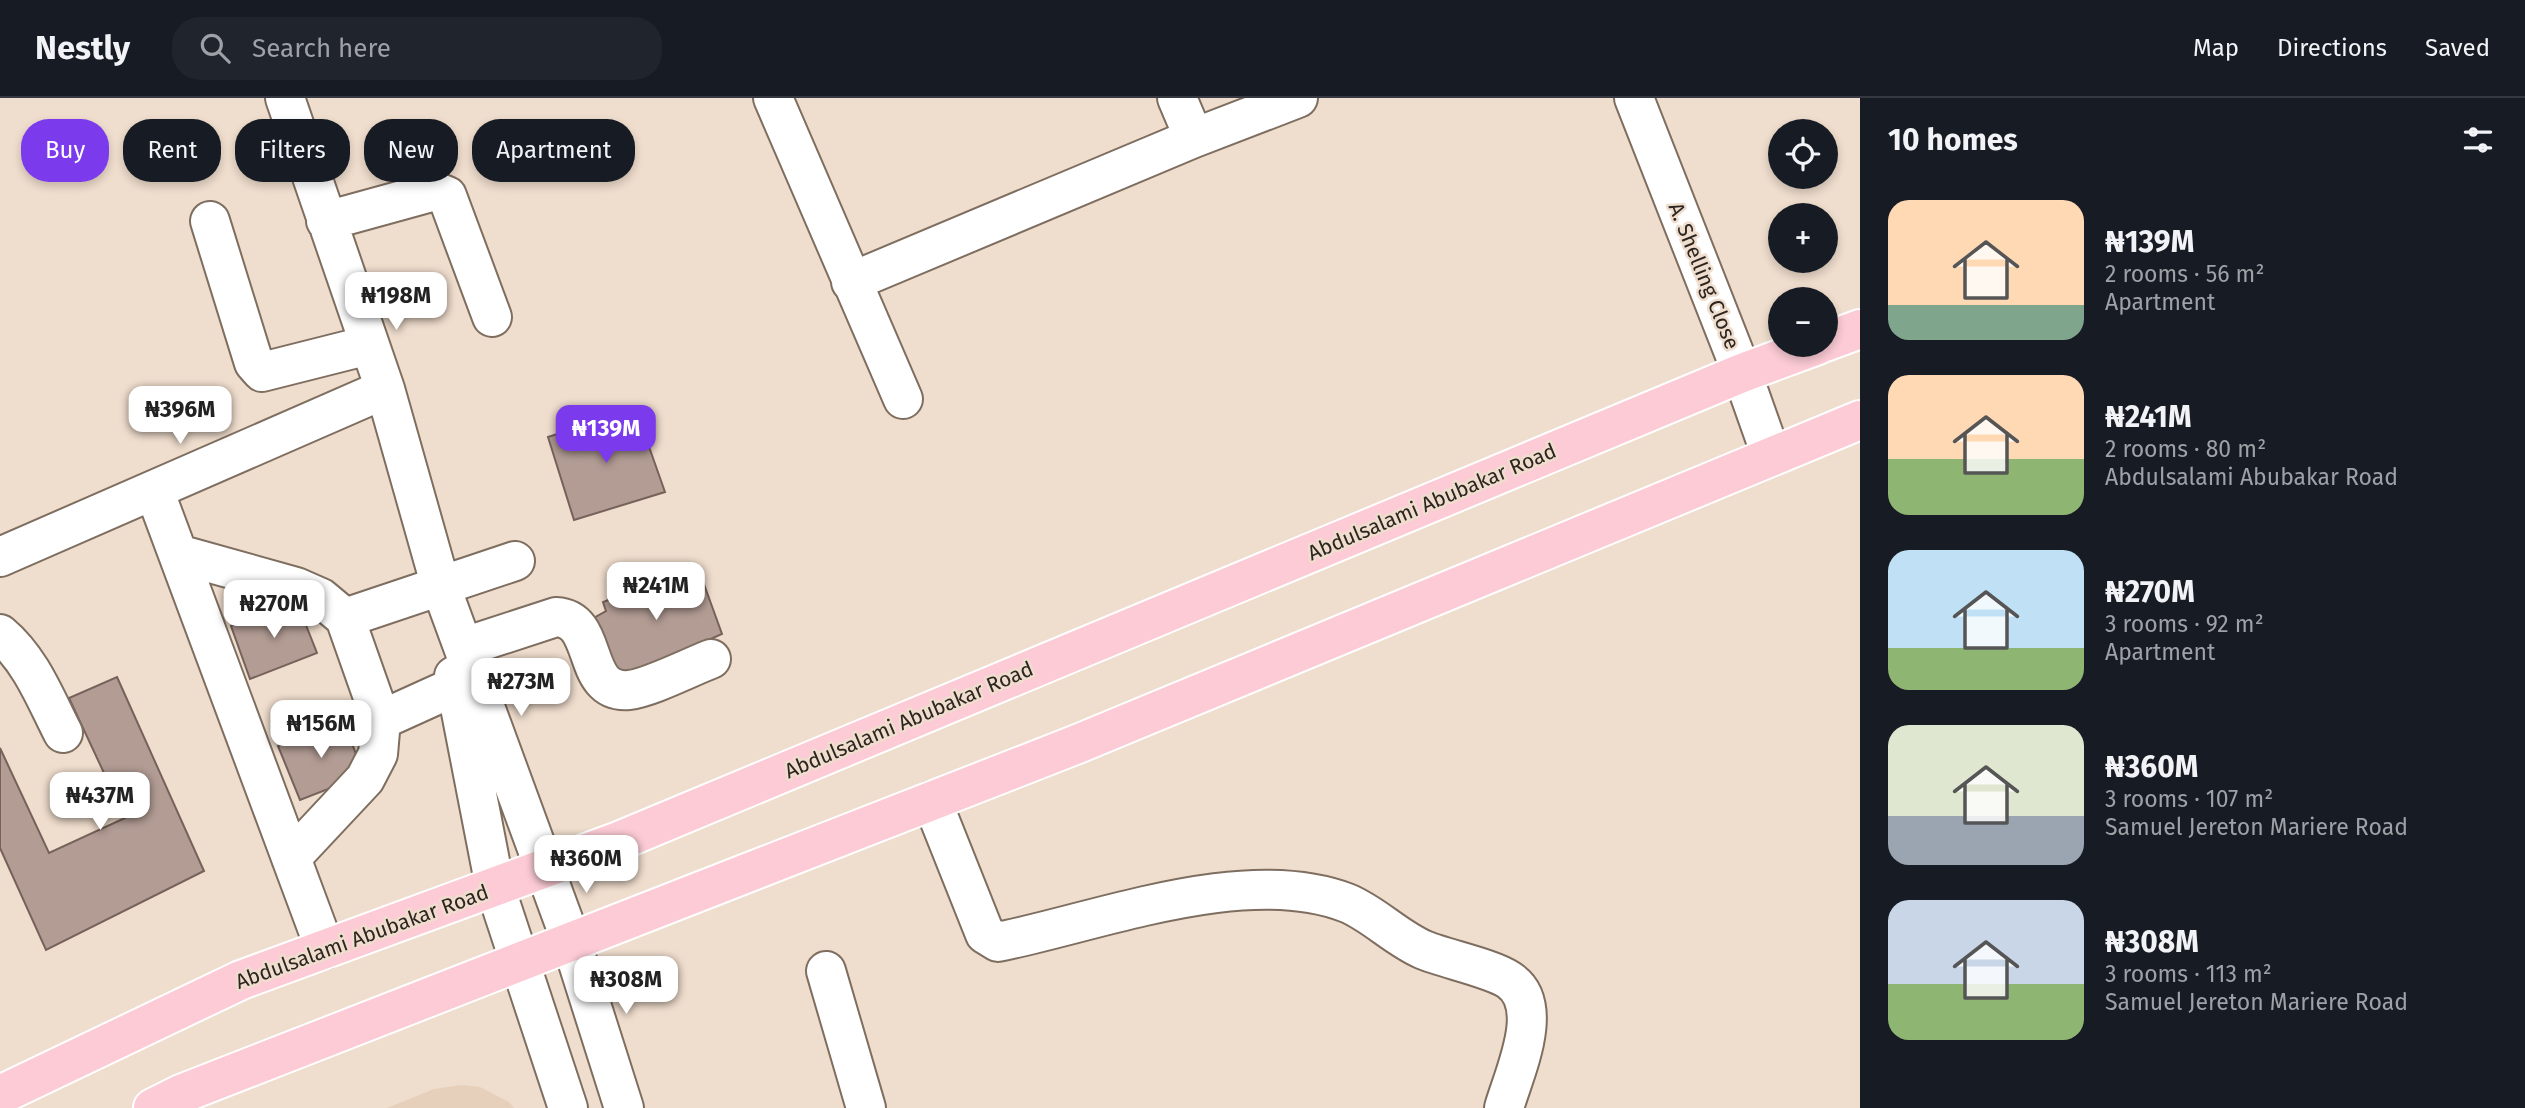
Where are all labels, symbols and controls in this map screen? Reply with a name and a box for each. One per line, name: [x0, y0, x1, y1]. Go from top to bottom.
search box: [172, 17, 662, 80]
text: Nestly: [35, 28, 130, 68]
icon: search: [196, 29, 234, 67]
text: Search here: [252, 33, 391, 64]
text: Map: [2193, 34, 2239, 62]
text: Directions: [2277, 34, 2387, 62]
text: Saved: [2425, 34, 2490, 62]
chip: Buy: [21, 119, 109, 182]
chip: Rent: [123, 119, 221, 182]
chip: Filters: [235, 119, 350, 182]
chip: New: [364, 119, 458, 182]
chip: Apartment: [472, 119, 635, 182]
map controls: [1768, 119, 1838, 357]
button: locate: [1768, 119, 1838, 189]
icon: filters: [2459, 121, 2497, 159]
text: 10 homes: [1888, 122, 2018, 158]
street label: A. Shelling Close: [1663, 199, 1745, 353]
button: +: [1768, 203, 1838, 273]
text: ₦139M: [2105, 224, 2194, 260]
icon: home: [1944, 228, 2028, 312]
text: 2 rooms · 56 m²: [2105, 260, 2264, 288]
pin: ₦198M: [347, 272, 445, 332]
text: ₦198M: [361, 281, 431, 309]
button: −: [1768, 287, 1838, 357]
text: Apartment: [2105, 288, 2215, 316]
pin: ₦396M: [131, 386, 229, 446]
text: ₦396M: [145, 395, 215, 423]
text: ₦241M: [2105, 399, 2192, 435]
icon: home: [1944, 403, 2028, 487]
pin: ₦139M: [557, 406, 655, 465]
text: ₦139M: [572, 414, 640, 442]
text: 2 rooms · 80 m²: [2105, 435, 2266, 463]
street label: Abdulsalami Abubakar Road: [1304, 438, 1560, 566]
text: Abdulsalami Abubakar Road: [2105, 463, 2398, 491]
pin: ₦241M: [607, 562, 705, 622]
text: ₦241M: [623, 571, 689, 599]
text: ₦270M: [2105, 574, 2195, 610]
icon: home: [1944, 578, 2028, 662]
pin: ₦270M: [225, 580, 323, 640]
text: ₦270M: [240, 589, 308, 617]
text: 3 rooms · 92 m²: [2105, 610, 2264, 638]
text: Apartment: [2105, 638, 2215, 666]
street label: Abdulsalami Abubakar Road: [781, 656, 1037, 784]
pin: ₦273M: [472, 658, 570, 718]
text: ₦273M: [487, 667, 555, 695]
pin: ₦156M: [272, 700, 370, 760]
text: ₦156M: [286, 709, 356, 737]
text: ₦360M: [2105, 749, 2198, 785]
icon: home: [1944, 753, 2028, 837]
pin: ₦437M: [51, 772, 149, 832]
text: ₦437M: [66, 781, 134, 809]
text: 3 rooms · 107 m²: [2105, 785, 2273, 813]
text: Samuel Jereton Mariere Road: [2105, 813, 2408, 841]
pin: ₦360M: [537, 836, 635, 895]
text: ₦360M: [550, 844, 622, 872]
street label: Abdulsalami Abubakar Road: [232, 879, 492, 995]
text: ₦308M: [2105, 924, 2199, 960]
icon: home: [1944, 928, 2028, 1012]
pin: ₦308M: [577, 956, 675, 1016]
text: 3 rooms · 113 m²: [2105, 960, 2272, 988]
text: ₦308M: [590, 965, 662, 993]
text: Samuel Jereton Mariere Road: [2105, 988, 2408, 1016]

